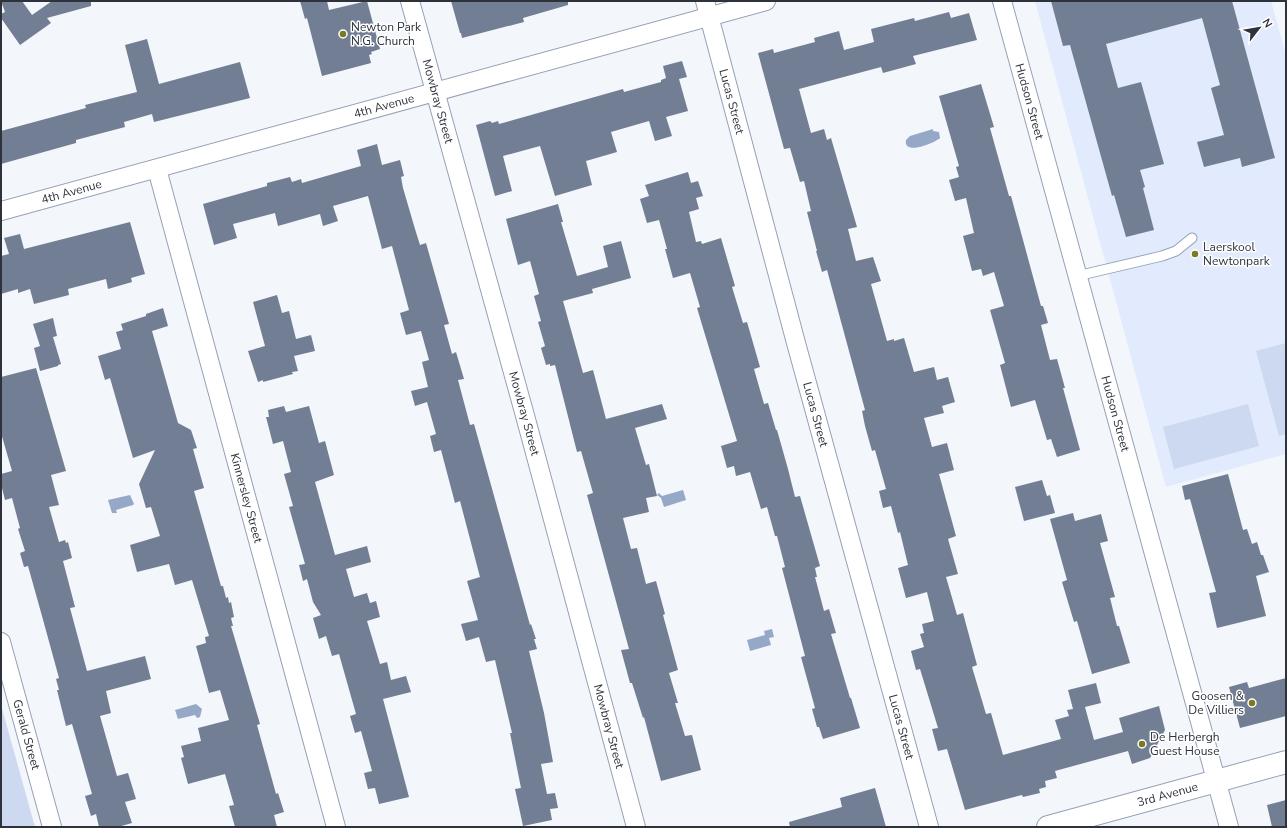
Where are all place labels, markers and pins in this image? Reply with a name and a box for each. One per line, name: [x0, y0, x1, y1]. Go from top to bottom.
place label: Newton Park N.G. Church: [351, 19, 422, 49]
marker: Newton Park N.G. Church: [338, 29, 348, 39]
place label: Laerskool Newtonpark: [1203, 239, 1271, 269]
marker: Laerskool Newtonpark: [1190, 249, 1200, 259]
place label: Goosen & De Villiers: [1188, 688, 1245, 718]
marker: Goosen & De Villiers: [1247, 698, 1257, 708]
place label: De Herbergh Guest House: [1150, 729, 1220, 759]
marker: De Herbergh Guest House: [1137, 739, 1147, 749]

